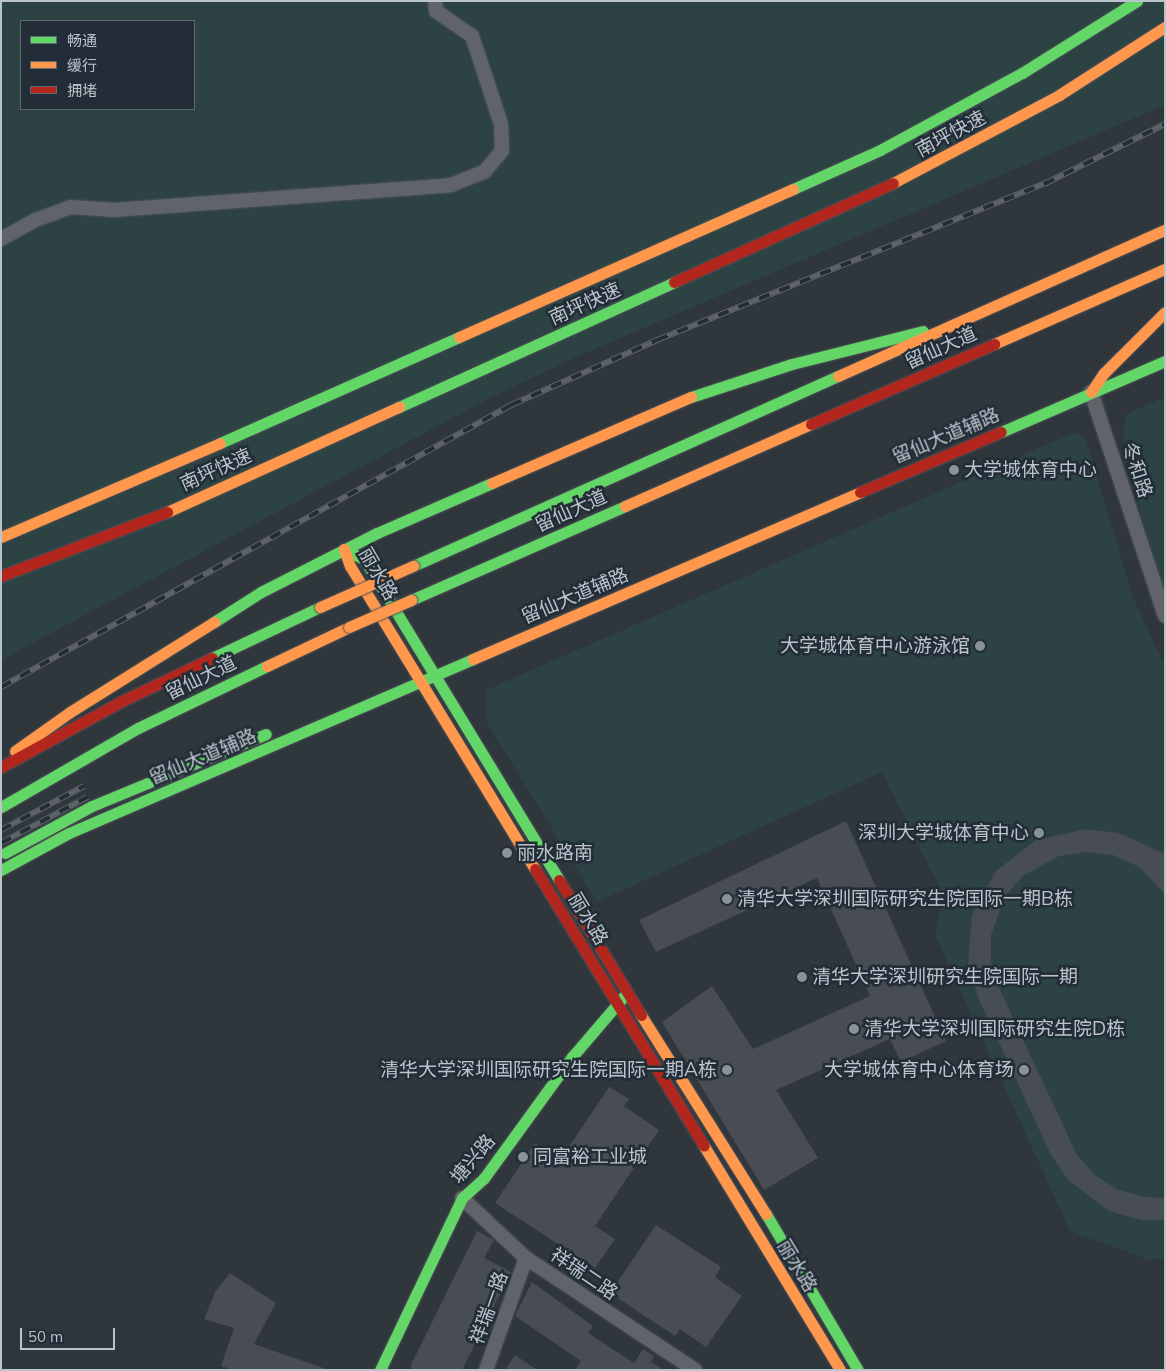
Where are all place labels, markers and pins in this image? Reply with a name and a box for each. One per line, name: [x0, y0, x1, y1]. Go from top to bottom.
place label: 大学城体育中心: [964, 459, 1097, 481]
marker: 大学城体育中心: [948, 464, 960, 476]
place label: 大学城体育中心游泳馆: [780, 635, 970, 657]
marker: 大学城体育中心游泳馆: [974, 640, 986, 652]
place label: 深圳大学城体育中心: [858, 822, 1029, 844]
marker: 深圳大学城体育中心: [1033, 827, 1045, 839]
place label: 丽水路南: [517, 842, 593, 864]
marker: 丽水路南: [501, 847, 513, 859]
place label: 清华大学深圳国际研究生院国际一期B栋: [737, 888, 1073, 910]
marker: 清华大学深圳国际研究生院国际一期B栋: [721, 893, 733, 905]
place label: 清华大学深圳研究生院国际一期: [812, 966, 1078, 988]
marker: 清华大学深圳研究生院国际一期: [796, 971, 808, 983]
place label: 清华大学深圳国际研究生院D栋: [864, 1018, 1125, 1040]
marker: 清华大学深圳国际研究生院D栋: [848, 1023, 860, 1035]
place label: 清华大学深圳国际研究生院国际一期A栋: [380, 1059, 717, 1081]
place label: 大学城体育中心体育场: [824, 1059, 1014, 1081]
marker: 清华大学深圳国际研究生院国际一期A栋: [721, 1064, 733, 1076]
marker: 大学城体育中心体育场: [1018, 1064, 1030, 1076]
place label: 同富裕工业城: [533, 1146, 647, 1168]
marker: 同富裕工业城: [517, 1151, 529, 1163]

